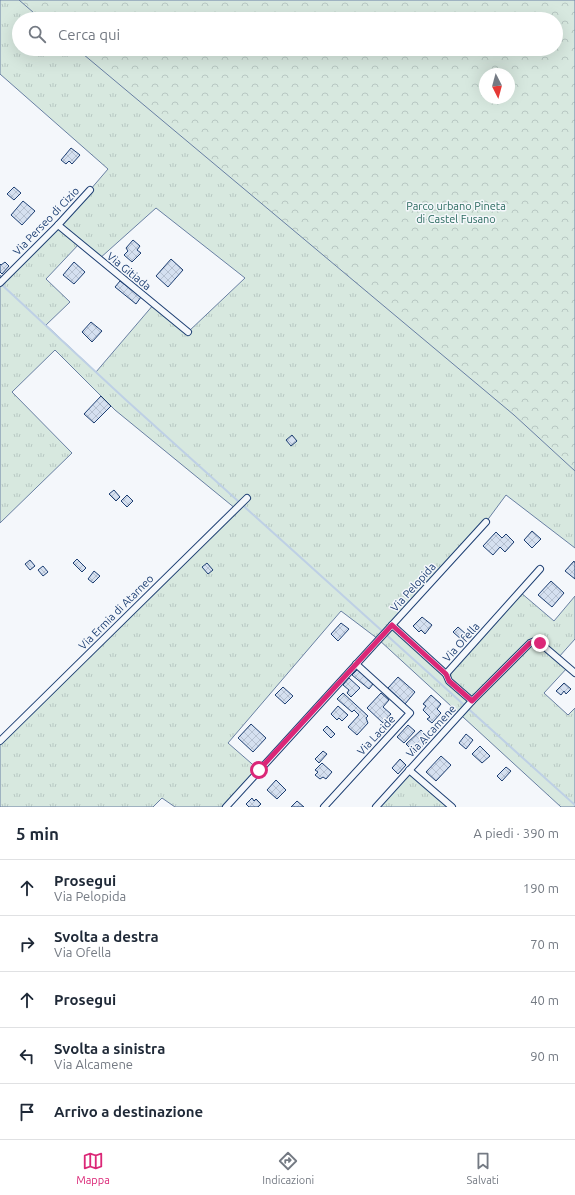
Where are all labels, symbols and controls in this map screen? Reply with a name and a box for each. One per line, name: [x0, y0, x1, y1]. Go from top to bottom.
search box: [12, 12, 563, 56]
icon: search: [26, 23, 48, 45]
text: Cerca qui: [58, 26, 120, 43]
north arrow: [479, 68, 515, 104]
street label: Via Perseo di Cizio: [10, 185, 82, 257]
park label: Parco urbano Pineta di Castel Fusano: [406, 200, 506, 225]
street label: Via Gitiada: [105, 250, 153, 292]
street label: Via Pelopida: [388, 560, 438, 614]
street label: Via Ermia di Atarneo: [76, 572, 156, 652]
street label: Via Ofella: [440, 620, 482, 664]
route end: [531, 634, 549, 652]
street label: Via Alcamene: [404, 702, 458, 760]
street label: Via Lacide: [355, 713, 397, 757]
route start: [250, 761, 268, 779]
text: 5 min: [16, 824, 59, 843]
text: A piedi · 390 m: [474, 826, 559, 840]
text: Prosegui: [54, 872, 116, 889]
icon: ahead: [16, 877, 38, 899]
text: 190 m: [523, 881, 559, 895]
text: Via Pelopida: [54, 889, 126, 903]
text: Svolta a destra: [54, 928, 159, 945]
icon: right: [16, 933, 38, 955]
text: 70 m: [530, 937, 559, 951]
text: Via Ofella: [54, 945, 111, 959]
icon: ahead: [16, 989, 38, 1011]
text: Prosegui: [54, 991, 116, 1008]
text: 40 m: [530, 993, 559, 1007]
text: Svolta a sinistra: [54, 1040, 165, 1057]
icon: left: [16, 1045, 38, 1067]
text: 90 m: [530, 1049, 559, 1063]
text: Via Alcamene: [54, 1057, 133, 1071]
icon: arrive: [16, 1101, 38, 1123]
text: Arrivo a destinazione: [54, 1103, 203, 1120]
tab: Mappa: [76, 1150, 110, 1186]
tab: Indicazioni: [262, 1150, 314, 1186]
tab: Salvati: [467, 1150, 499, 1186]

